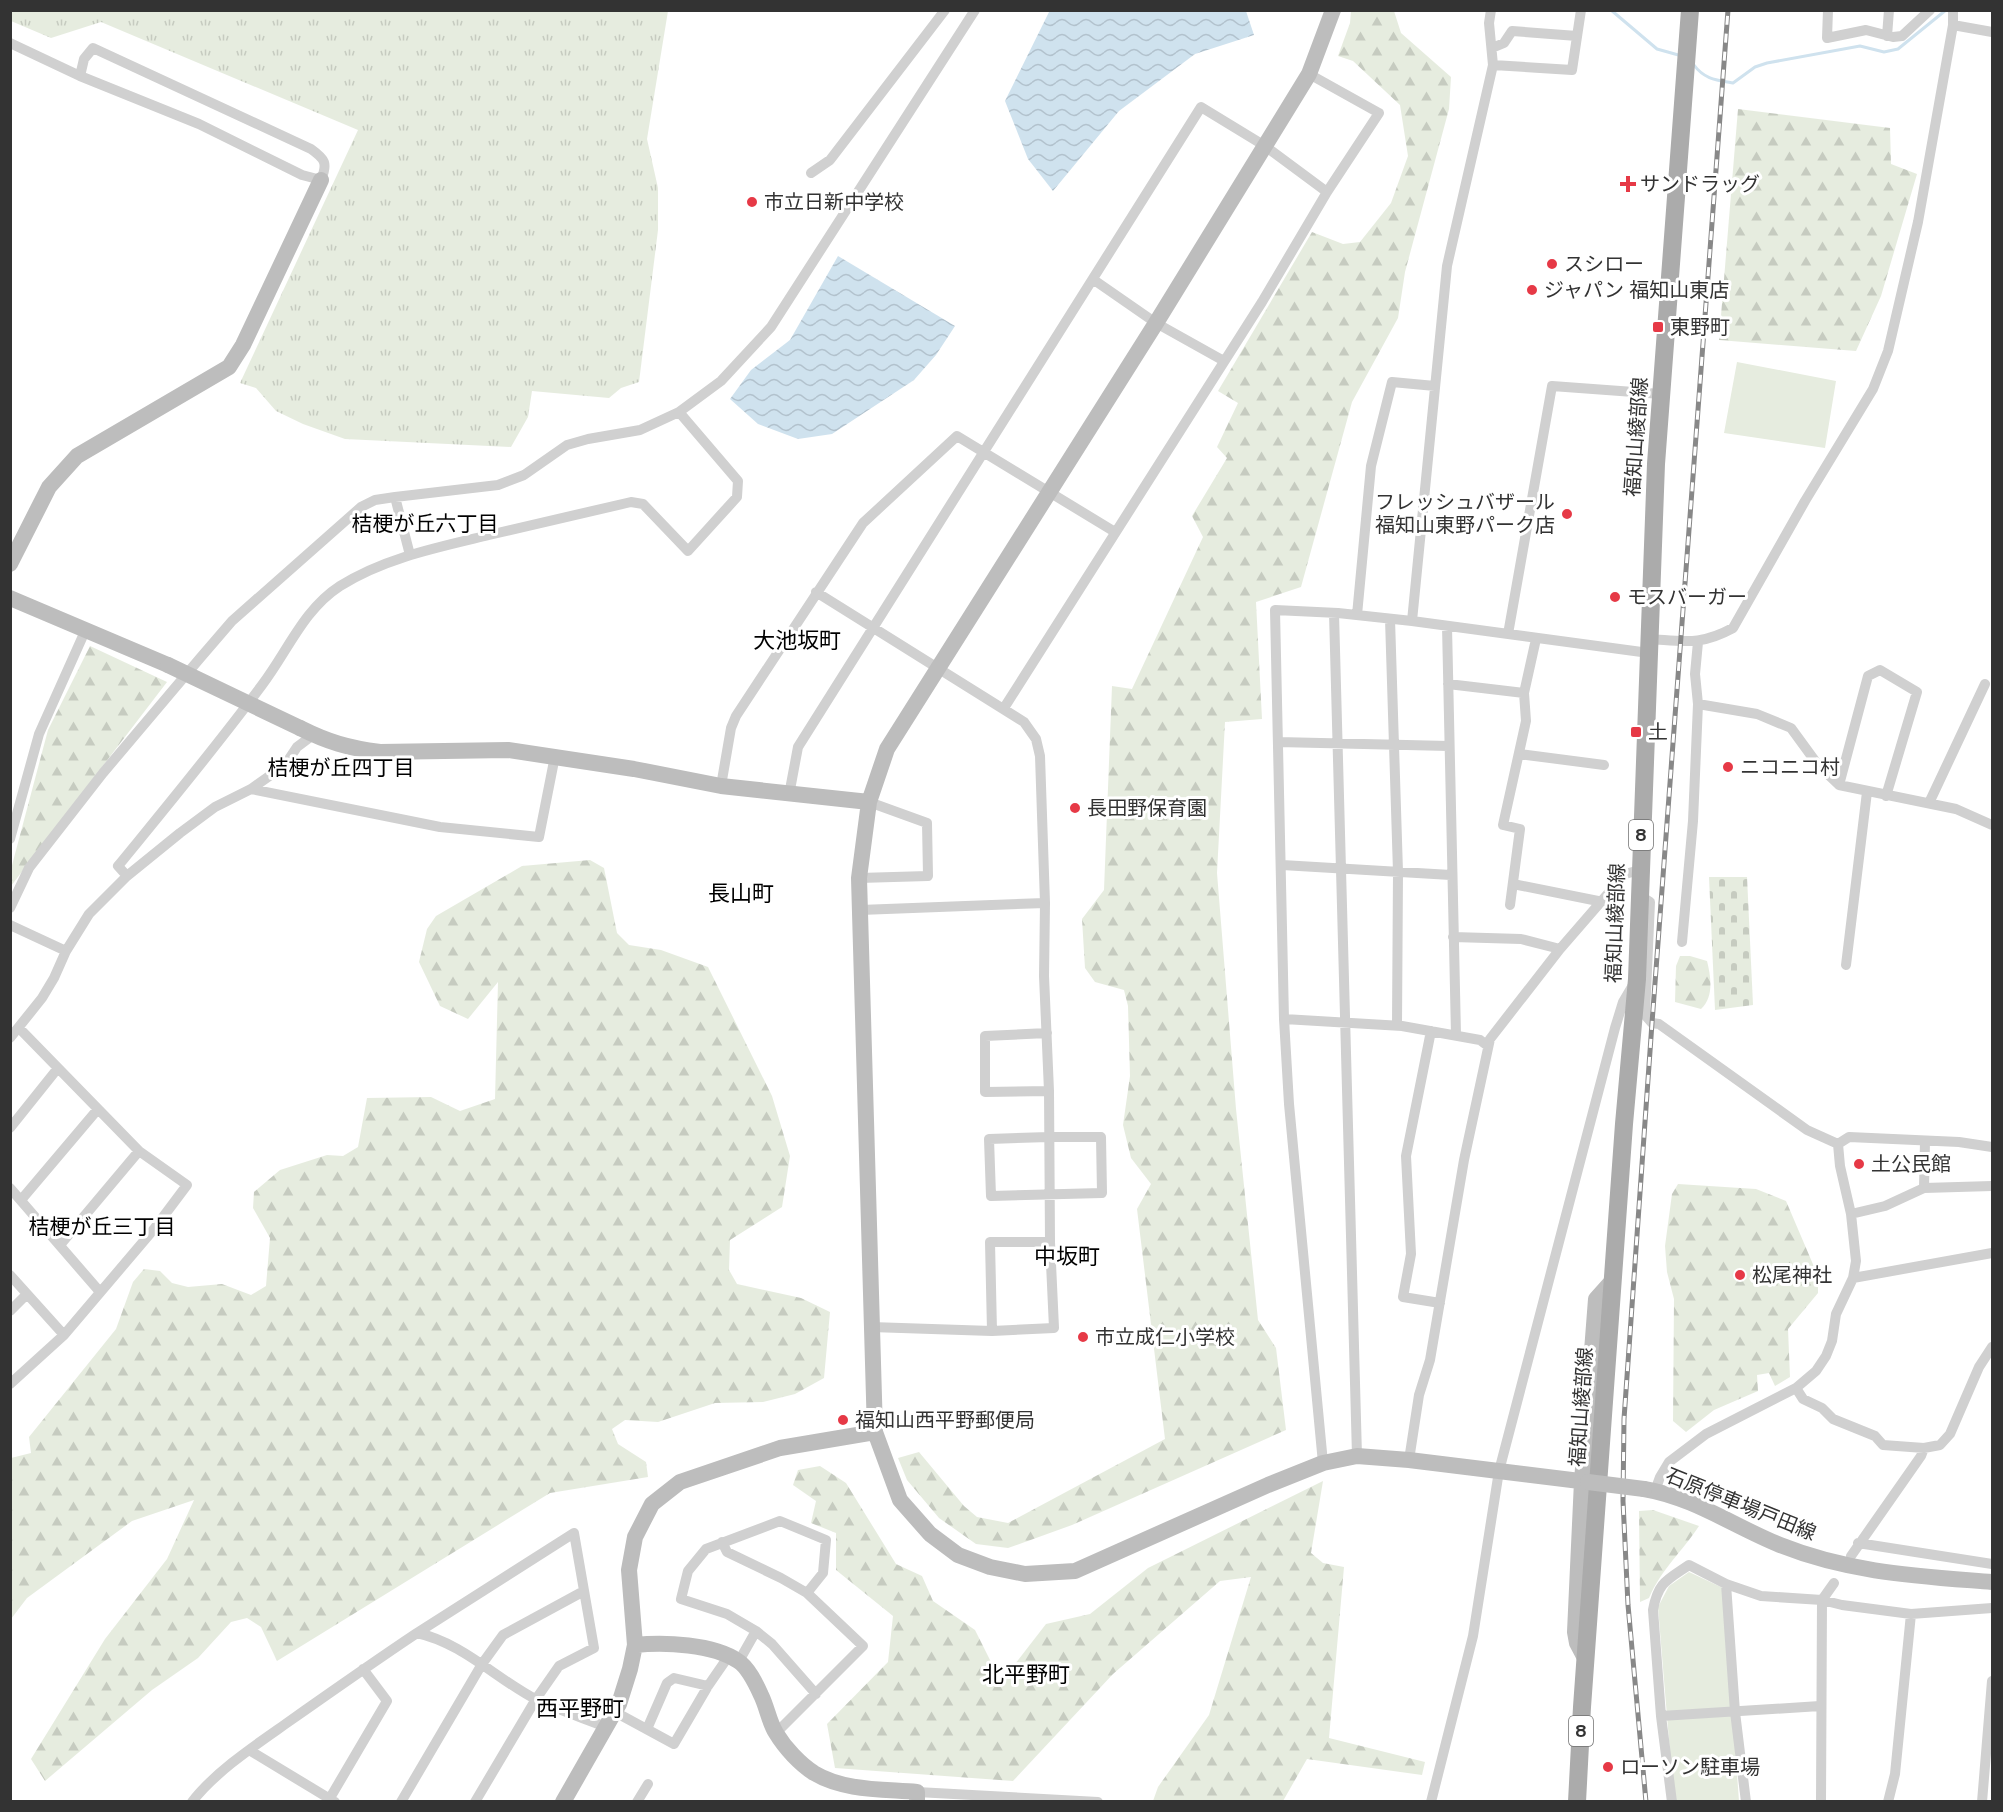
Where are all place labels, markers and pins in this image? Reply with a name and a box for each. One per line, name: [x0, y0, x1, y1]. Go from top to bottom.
place label: サンドラッグ: [1640, 171, 1760, 197]
marker: サンドラッグ: [1621, 177, 1635, 191]
place label: 市立日新中学校: [764, 189, 904, 215]
marker: 市立日新中学校: [745, 195, 759, 209]
place label: スシロー: [1564, 251, 1644, 277]
marker: スシロー: [1545, 257, 1559, 271]
place label: ジャパン 福知山東店: [1544, 277, 1729, 303]
marker: ジャパン 福知山東店: [1525, 283, 1539, 297]
place label: 東野町: [1670, 314, 1730, 340]
marker: 東野町: [1651, 320, 1665, 334]
place label: フレッシュバザール 福知山東野パーク店: [1375, 489, 1555, 538]
marker: フレッシュバザール 福知山東野パーク店: [1560, 507, 1574, 521]
place label: モスバーガー: [1627, 584, 1747, 610]
marker: モスバーガー: [1608, 590, 1622, 604]
place label: 土: [1648, 719, 1668, 745]
marker: 土: [1629, 725, 1643, 739]
place label: ニコニコ村: [1740, 754, 1840, 780]
marker: ニコニコ村: [1721, 760, 1735, 774]
place label: 長田野保育園: [1087, 795, 1207, 821]
marker: 長田野保育園: [1068, 801, 1082, 815]
place label: 土公民館: [1871, 1151, 1951, 1177]
marker: 土公民館: [1852, 1157, 1866, 1171]
place label: 松尾神社: [1752, 1262, 1832, 1288]
marker: 松尾神社: [1733, 1268, 1747, 1282]
place label: 市立成仁小学校: [1095, 1324, 1235, 1350]
marker: 市立成仁小学校: [1076, 1330, 1090, 1344]
place label: 福知山西平野郵便局: [855, 1407, 1035, 1433]
marker: 福知山西平野郵便局: [836, 1413, 850, 1427]
place label: ローソン駐車場: [1620, 1754, 1760, 1780]
marker: ローソン駐車場: [1601, 1760, 1615, 1774]

